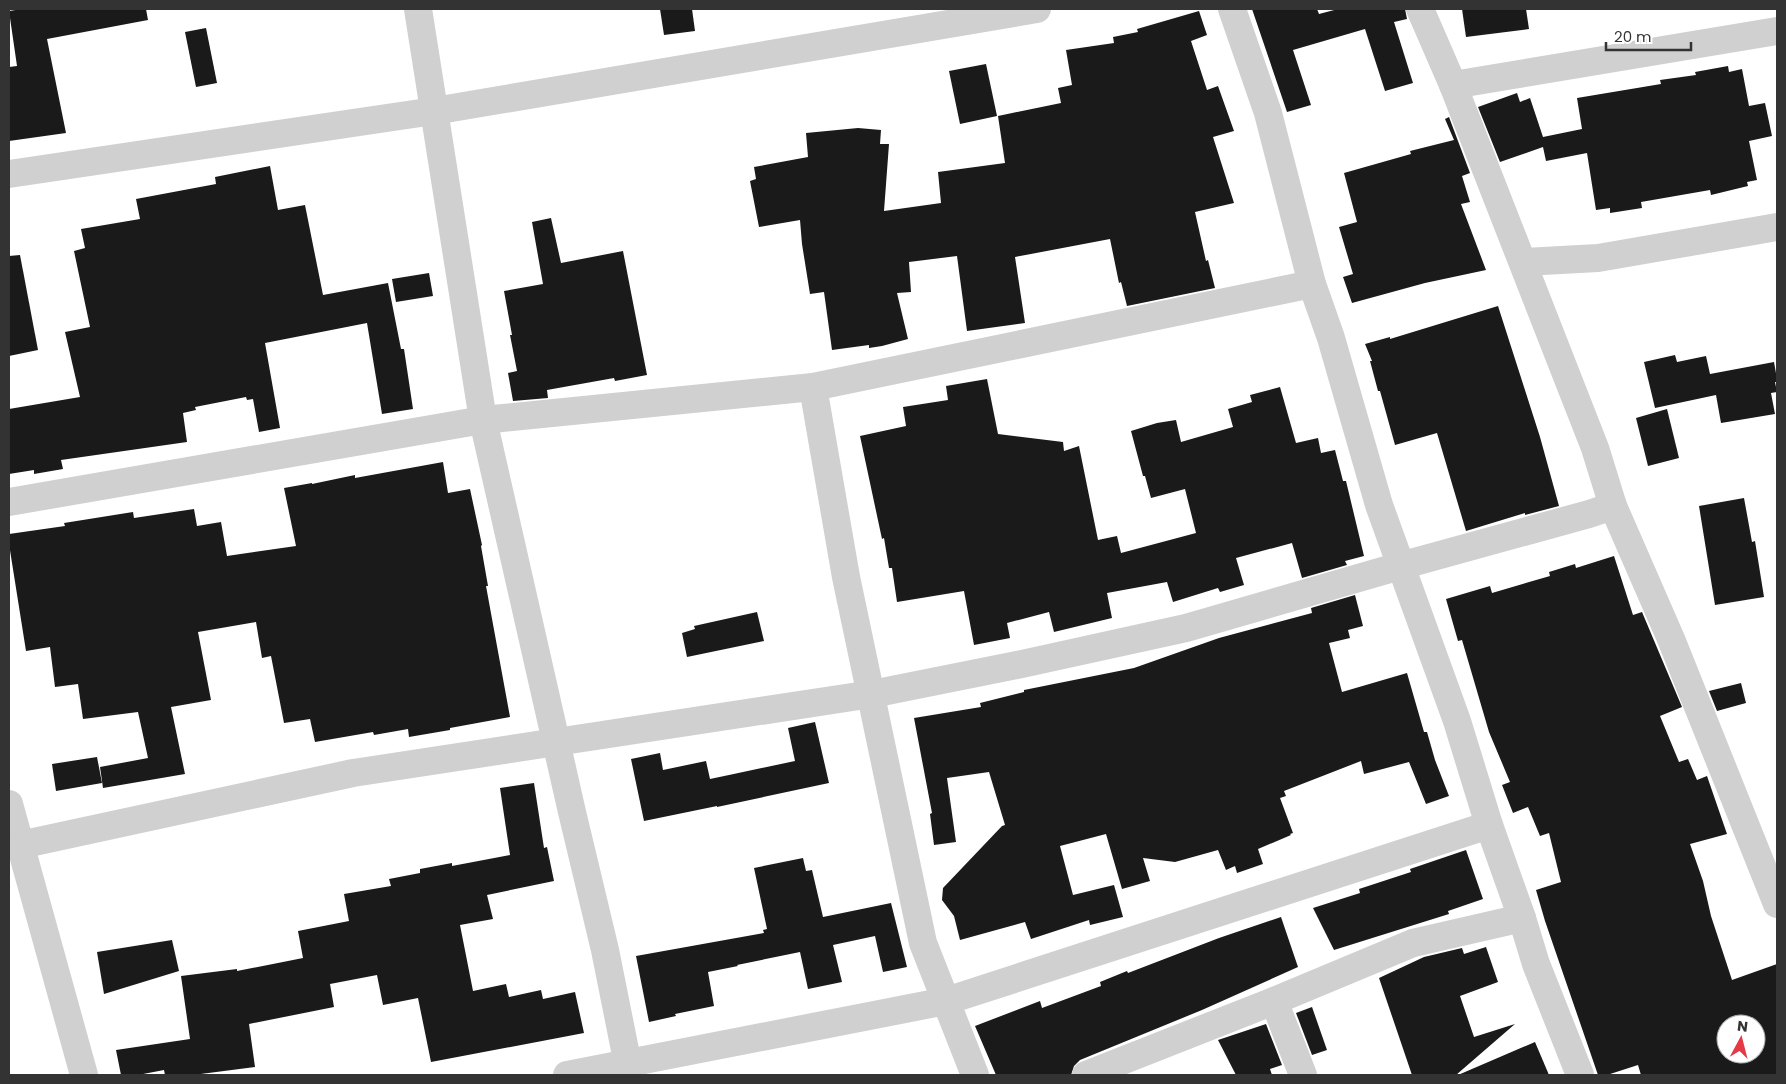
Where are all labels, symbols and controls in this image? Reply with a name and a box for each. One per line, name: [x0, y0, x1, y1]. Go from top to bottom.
scale bar: [1606, 20, 1691, 52]
text: 20 m: [1614, 26, 1652, 47]
north arrow: [1716, 1014, 1766, 1064]
text: N: [1736, 1016, 1749, 1037]

